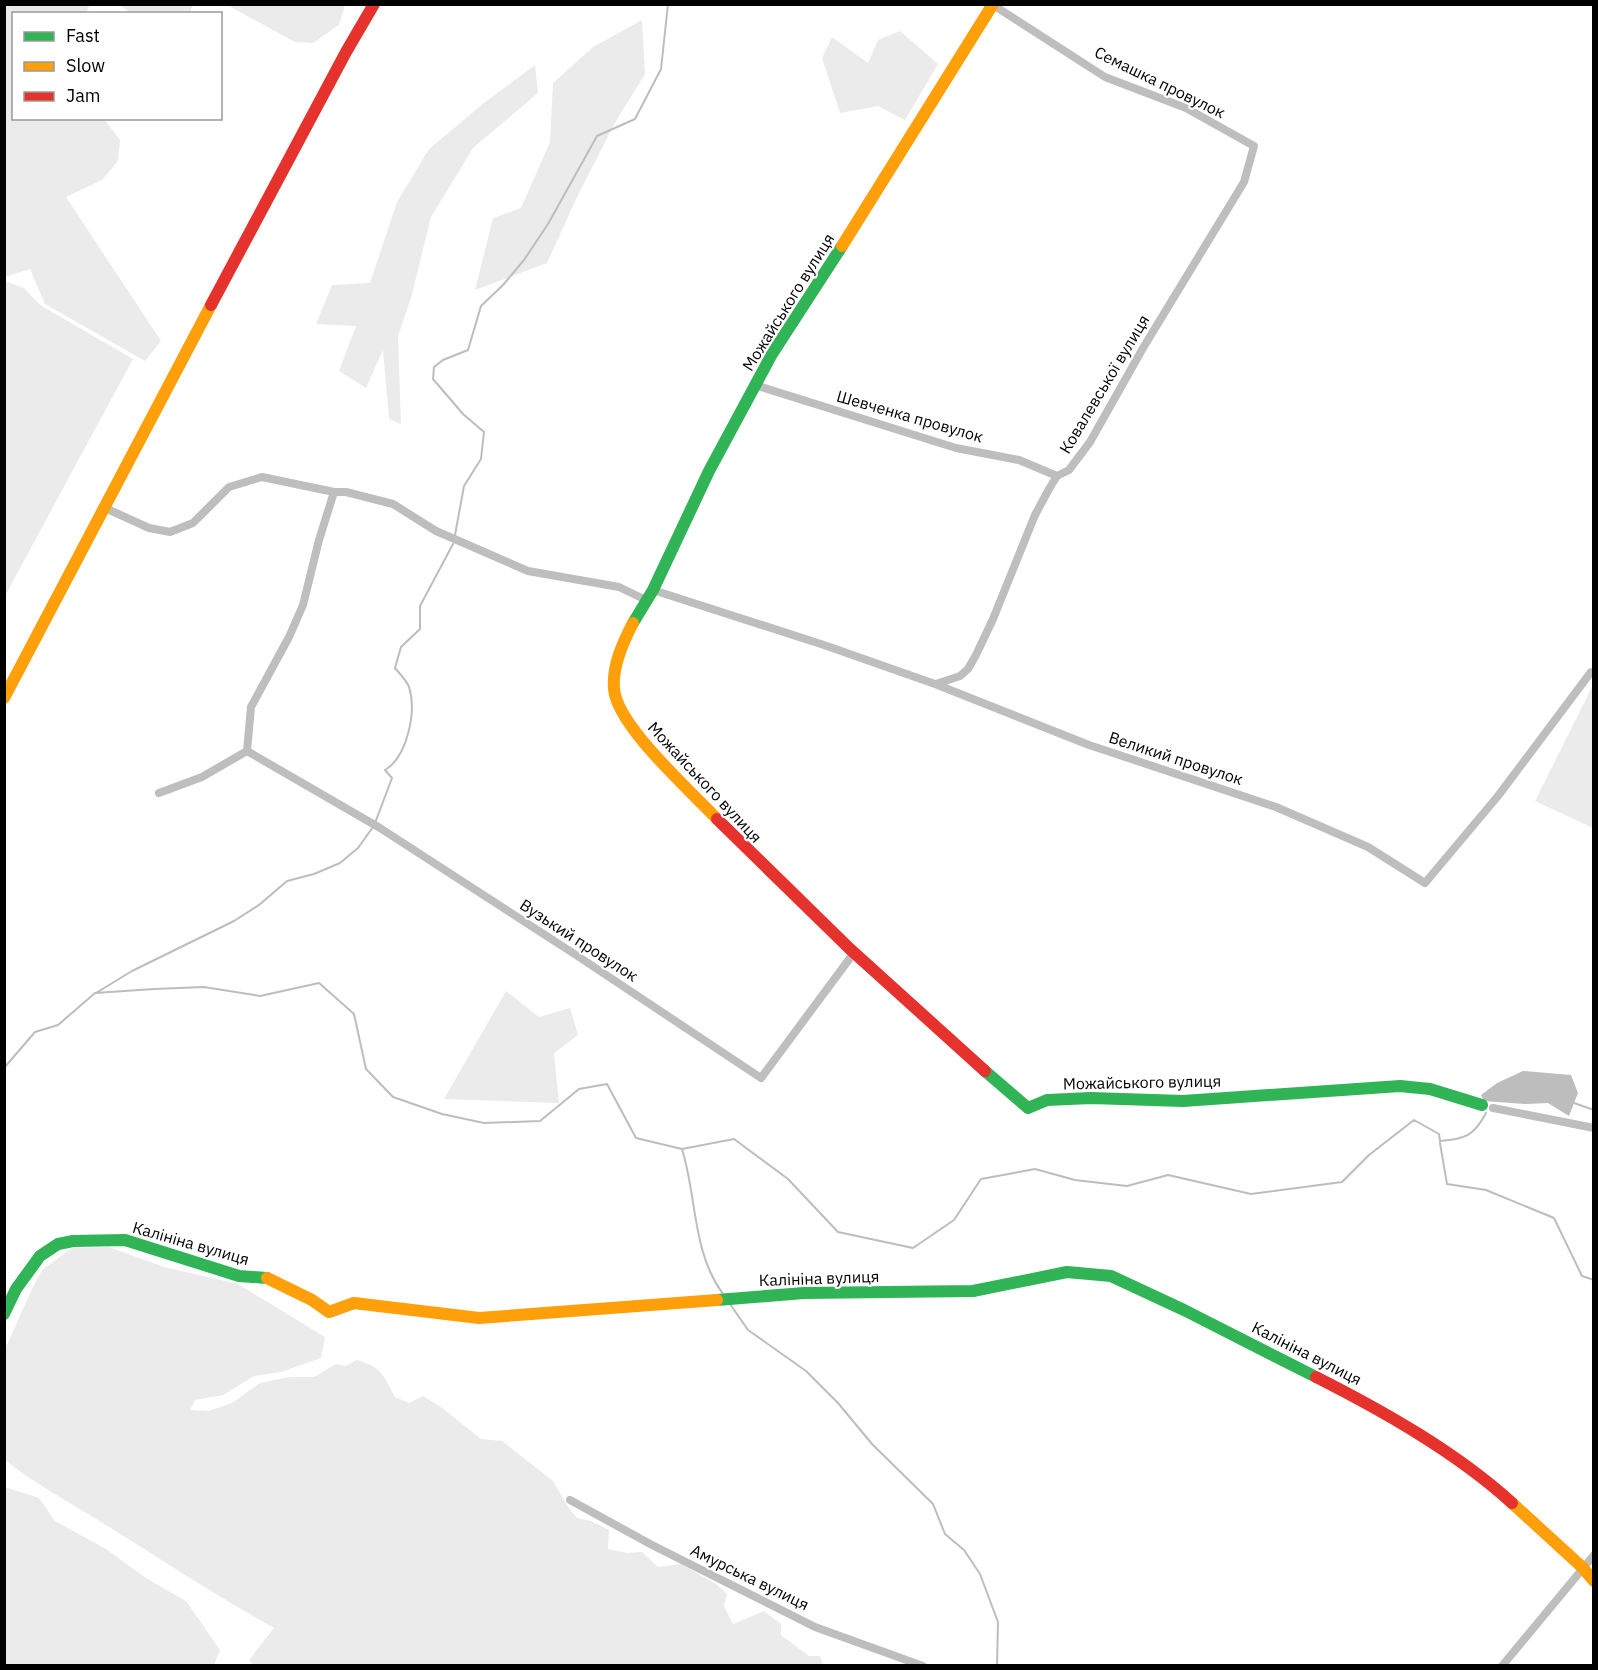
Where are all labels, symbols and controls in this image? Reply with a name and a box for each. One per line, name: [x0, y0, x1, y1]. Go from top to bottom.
legend: [12, 12, 222, 120]
text: Fast: [66, 24, 100, 47]
street label: Семашка провулок: [1091, 42, 1229, 122]
text: Slow: [66, 54, 105, 77]
text: Jam: [66, 84, 101, 107]
street label: Можайського вулиця: [738, 230, 838, 374]
street label: Ковалевської вулиця: [1055, 311, 1153, 457]
street label: Шевченка провулок: [834, 386, 986, 447]
street label: Можайського вулиця: [644, 717, 766, 847]
street label: Великий провулок: [1106, 727, 1246, 789]
street label: Вузький провулок: [516, 894, 642, 986]
street label: Можайського вулиця: [1063, 1071, 1221, 1093]
street label: Калініна вулиця: [130, 1217, 252, 1269]
street label: Калініна вулиця: [758, 1266, 880, 1290]
street label: Калініна вулиця: [1249, 1317, 1365, 1389]
street label: Амурська вулиця: [688, 1540, 812, 1614]

